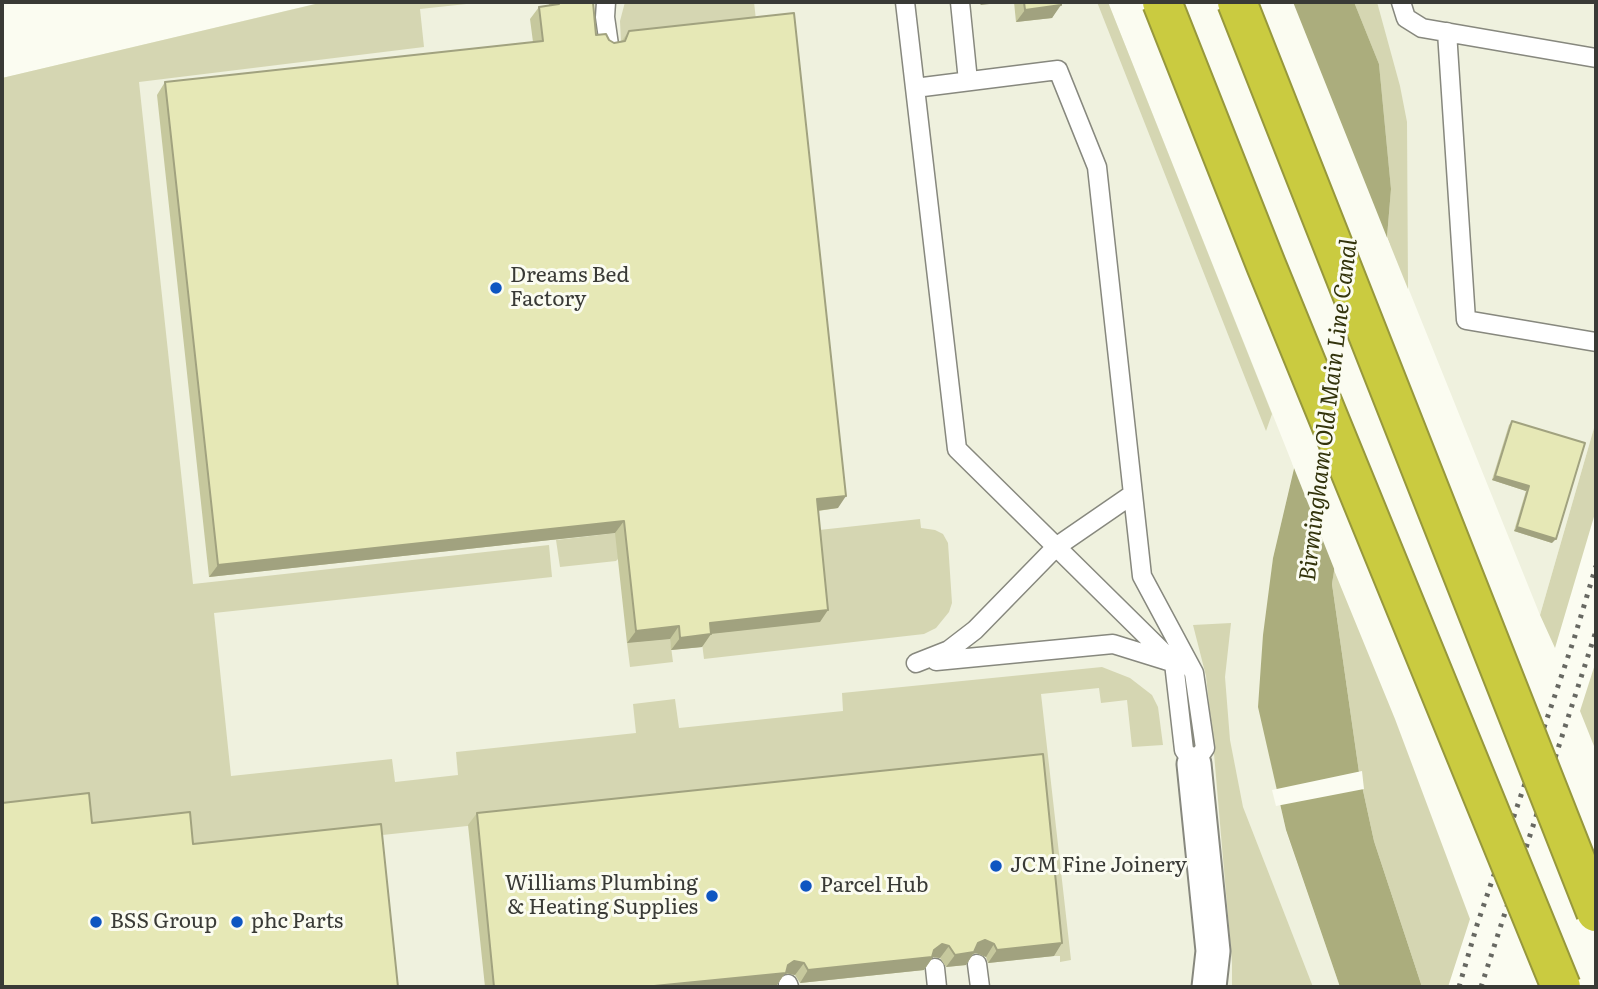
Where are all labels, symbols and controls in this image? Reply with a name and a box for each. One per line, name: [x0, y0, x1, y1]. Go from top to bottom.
water label: Birmingham Old Main Line Canal: [1294, 237, 1364, 583]
place label: Dreams Bed Factory: [510, 263, 629, 313]
marker: Dreams Bed Factory: [488, 280, 504, 296]
place label: JCM Fine Joinery: [1010, 853, 1187, 879]
marker: JCM Fine Joinery: [988, 858, 1004, 874]
place label: Williams Plumbing & Heating Supplies: [505, 871, 698, 921]
place label: Parcel Hub: [820, 873, 929, 899]
marker: Parcel Hub: [798, 878, 814, 894]
marker: Williams Plumbing & Heating Supplies: [704, 888, 720, 904]
place label: BSS Group: [110, 909, 217, 935]
place label: phc Parts: [251, 909, 343, 935]
marker: BSS Group: [88, 914, 104, 930]
marker: phc Parts: [229, 914, 245, 930]

